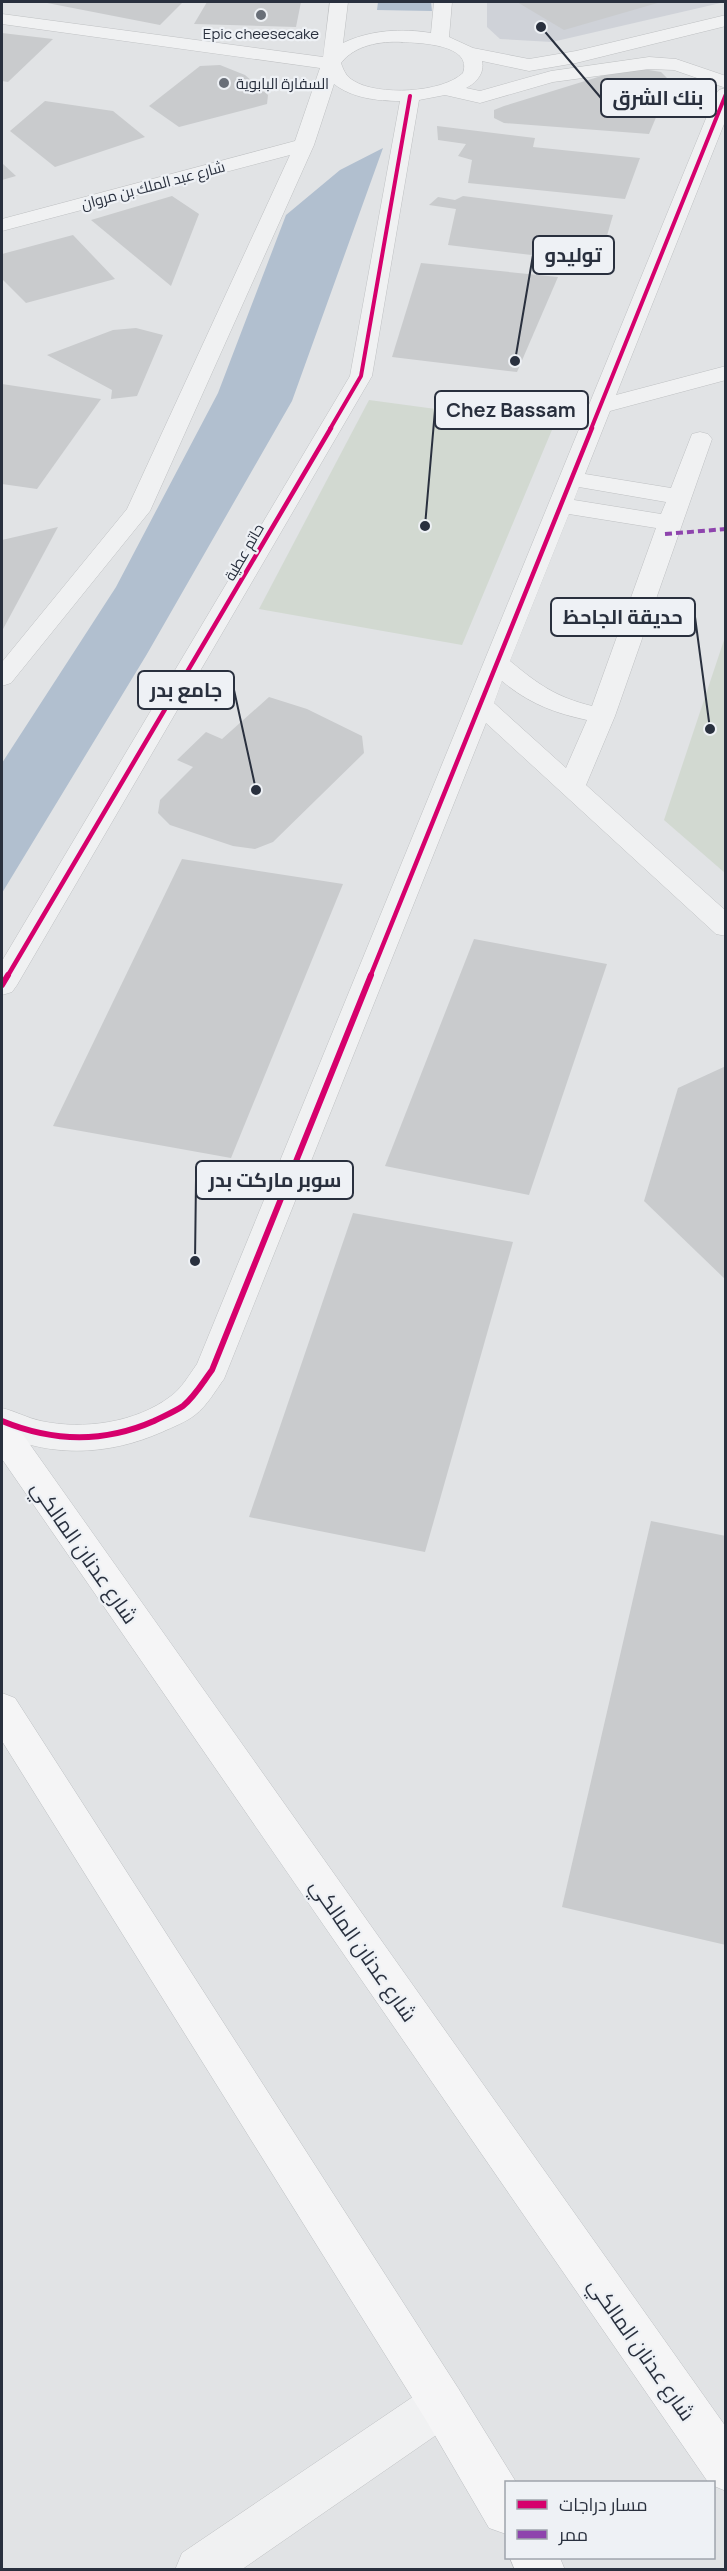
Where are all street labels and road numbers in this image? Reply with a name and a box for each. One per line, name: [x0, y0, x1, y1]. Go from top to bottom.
street label: شارع عبد الملك بن مروان: [79, 156, 228, 215]
street label: حاتم عطية: [219, 520, 269, 584]
street label: شارع عدنان المالكي: [23, 1475, 145, 1631]
street label: شارع عدنان المالكي: [302, 1873, 424, 2029]
street label: شارع عدنان المالكي: [580, 2272, 702, 2428]

